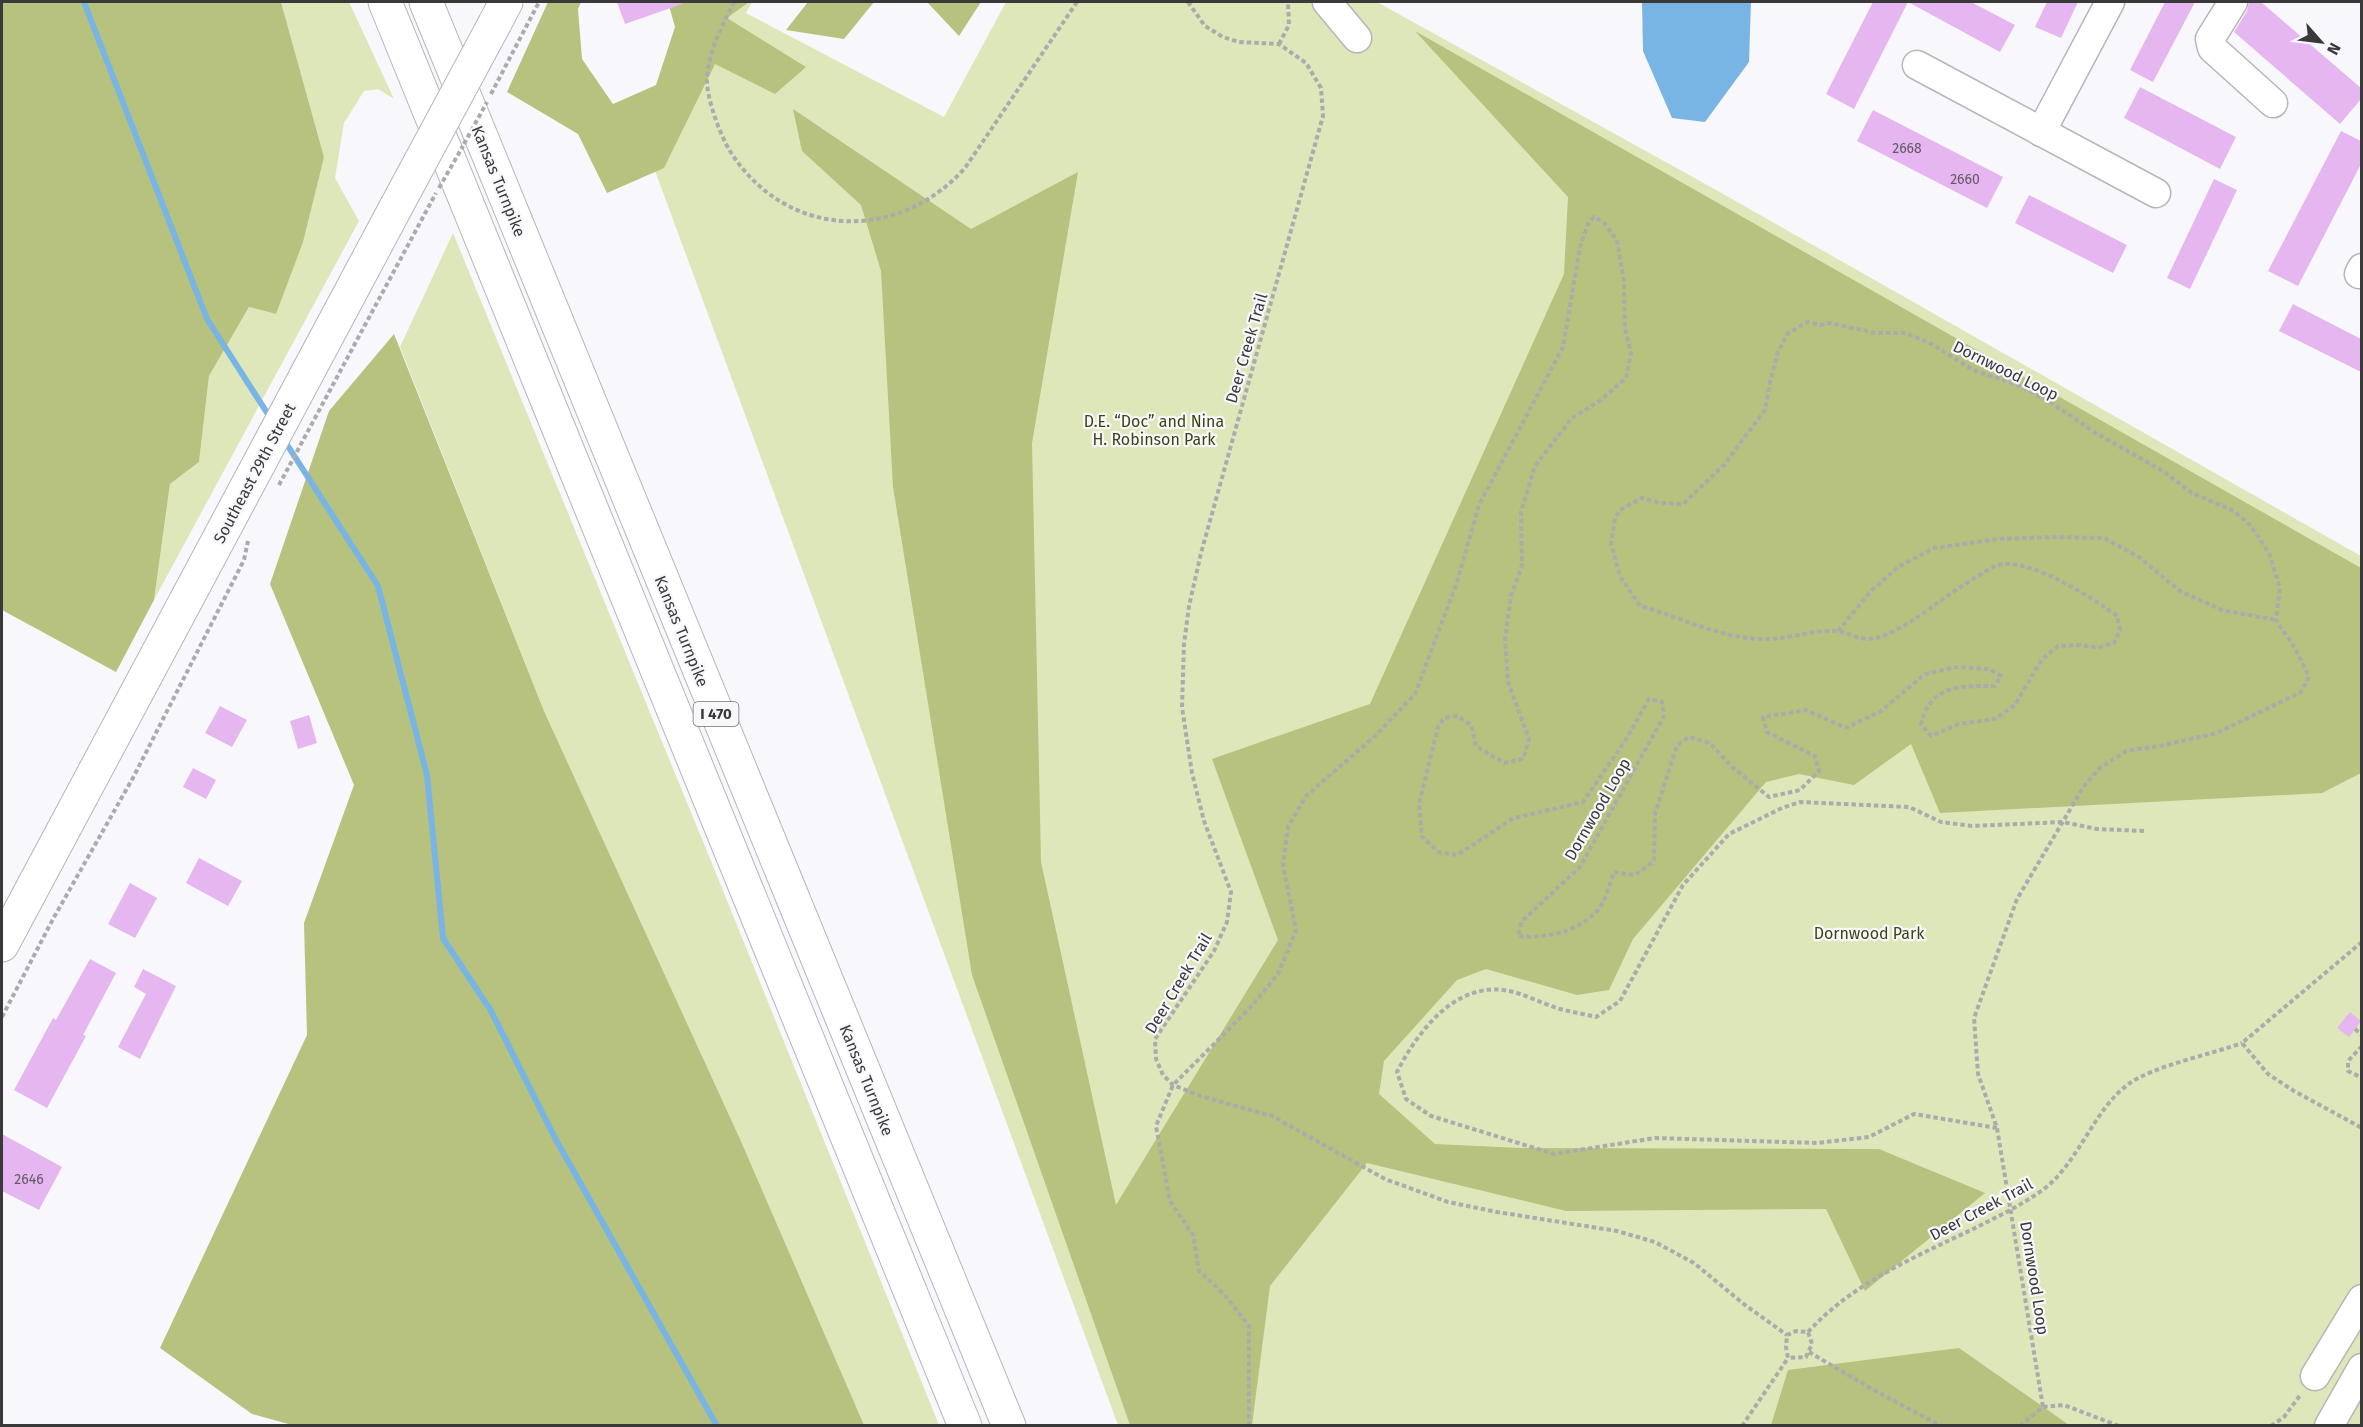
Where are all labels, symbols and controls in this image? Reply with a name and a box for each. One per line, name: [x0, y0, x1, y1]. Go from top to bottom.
north arrow: [2291, 12, 2351, 72]
text: N: [2323, 40, 2345, 58]
street label: Kansas Turnpike: [468, 123, 529, 240]
house number: 2668: [1892, 140, 1922, 157]
house number: 2660: [1950, 171, 1980, 188]
street label: Deer Creek Trail: [1222, 291, 1271, 405]
street label: Dornwood Loop: [1950, 337, 2062, 404]
street label: Southeast 29th Street: [209, 400, 300, 547]
park label: D.E. “Doc” and Nina H. Robinson Park: [1084, 412, 1224, 449]
street label: Kansas Turnpike: [651, 573, 712, 690]
road number: I 470: [694, 702, 738, 726]
street label: Dornwood Loop: [1560, 755, 1634, 864]
park label: Dornwood Park: [1814, 924, 1925, 943]
street label: Deer Creek Trail: [1141, 929, 1216, 1037]
street label: Kansas Turnpike: [836, 1022, 897, 1139]
house number: 2646: [14, 1171, 44, 1188]
street label: Deer Creek Trail: [1927, 1174, 2036, 1245]
street label: Dornwood Loop: [2016, 1220, 2053, 1336]

